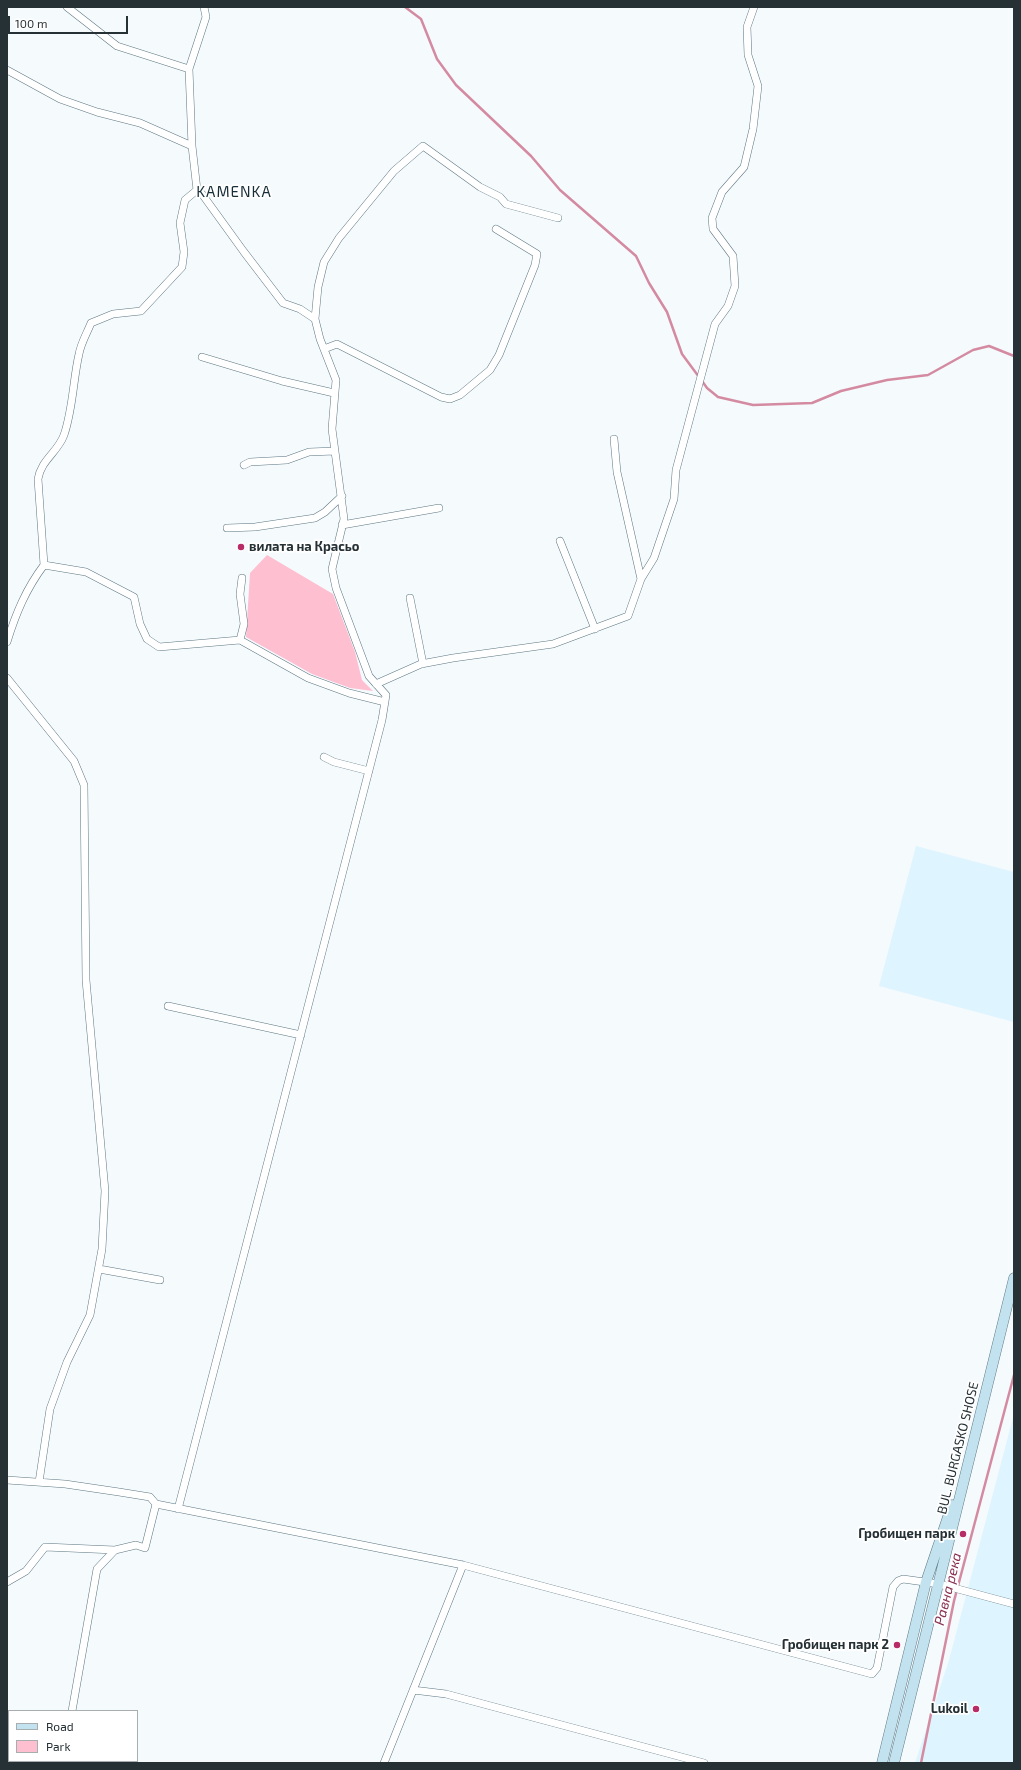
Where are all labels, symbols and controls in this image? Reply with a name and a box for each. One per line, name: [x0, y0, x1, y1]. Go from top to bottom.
scale bar: [10, 8, 130, 34]
text: 100 m: [15, 16, 47, 30]
district label: KAMENKA: [196, 183, 272, 201]
place label: вилата на Красьо: [249, 539, 360, 555]
marker: вилата на Красьо: [236, 542, 246, 552]
street label: BUL. BURGASKO SHOSE: [934, 1380, 982, 1516]
place label: Гробищен парк: [858, 1526, 955, 1542]
marker: Гробищен парк: [958, 1529, 968, 1539]
water label: Равна река: [931, 1551, 965, 1627]
place label: Гробищен парк 2: [782, 1637, 889, 1653]
marker: Гробищен парк 2: [892, 1640, 902, 1650]
place label: Lukoil: [931, 1701, 968, 1717]
marker: Lukoil: [971, 1704, 981, 1714]
legend: [8, 1710, 138, 1762]
text: Road: [46, 1719, 74, 1733]
text: Park: [46, 1739, 71, 1753]

